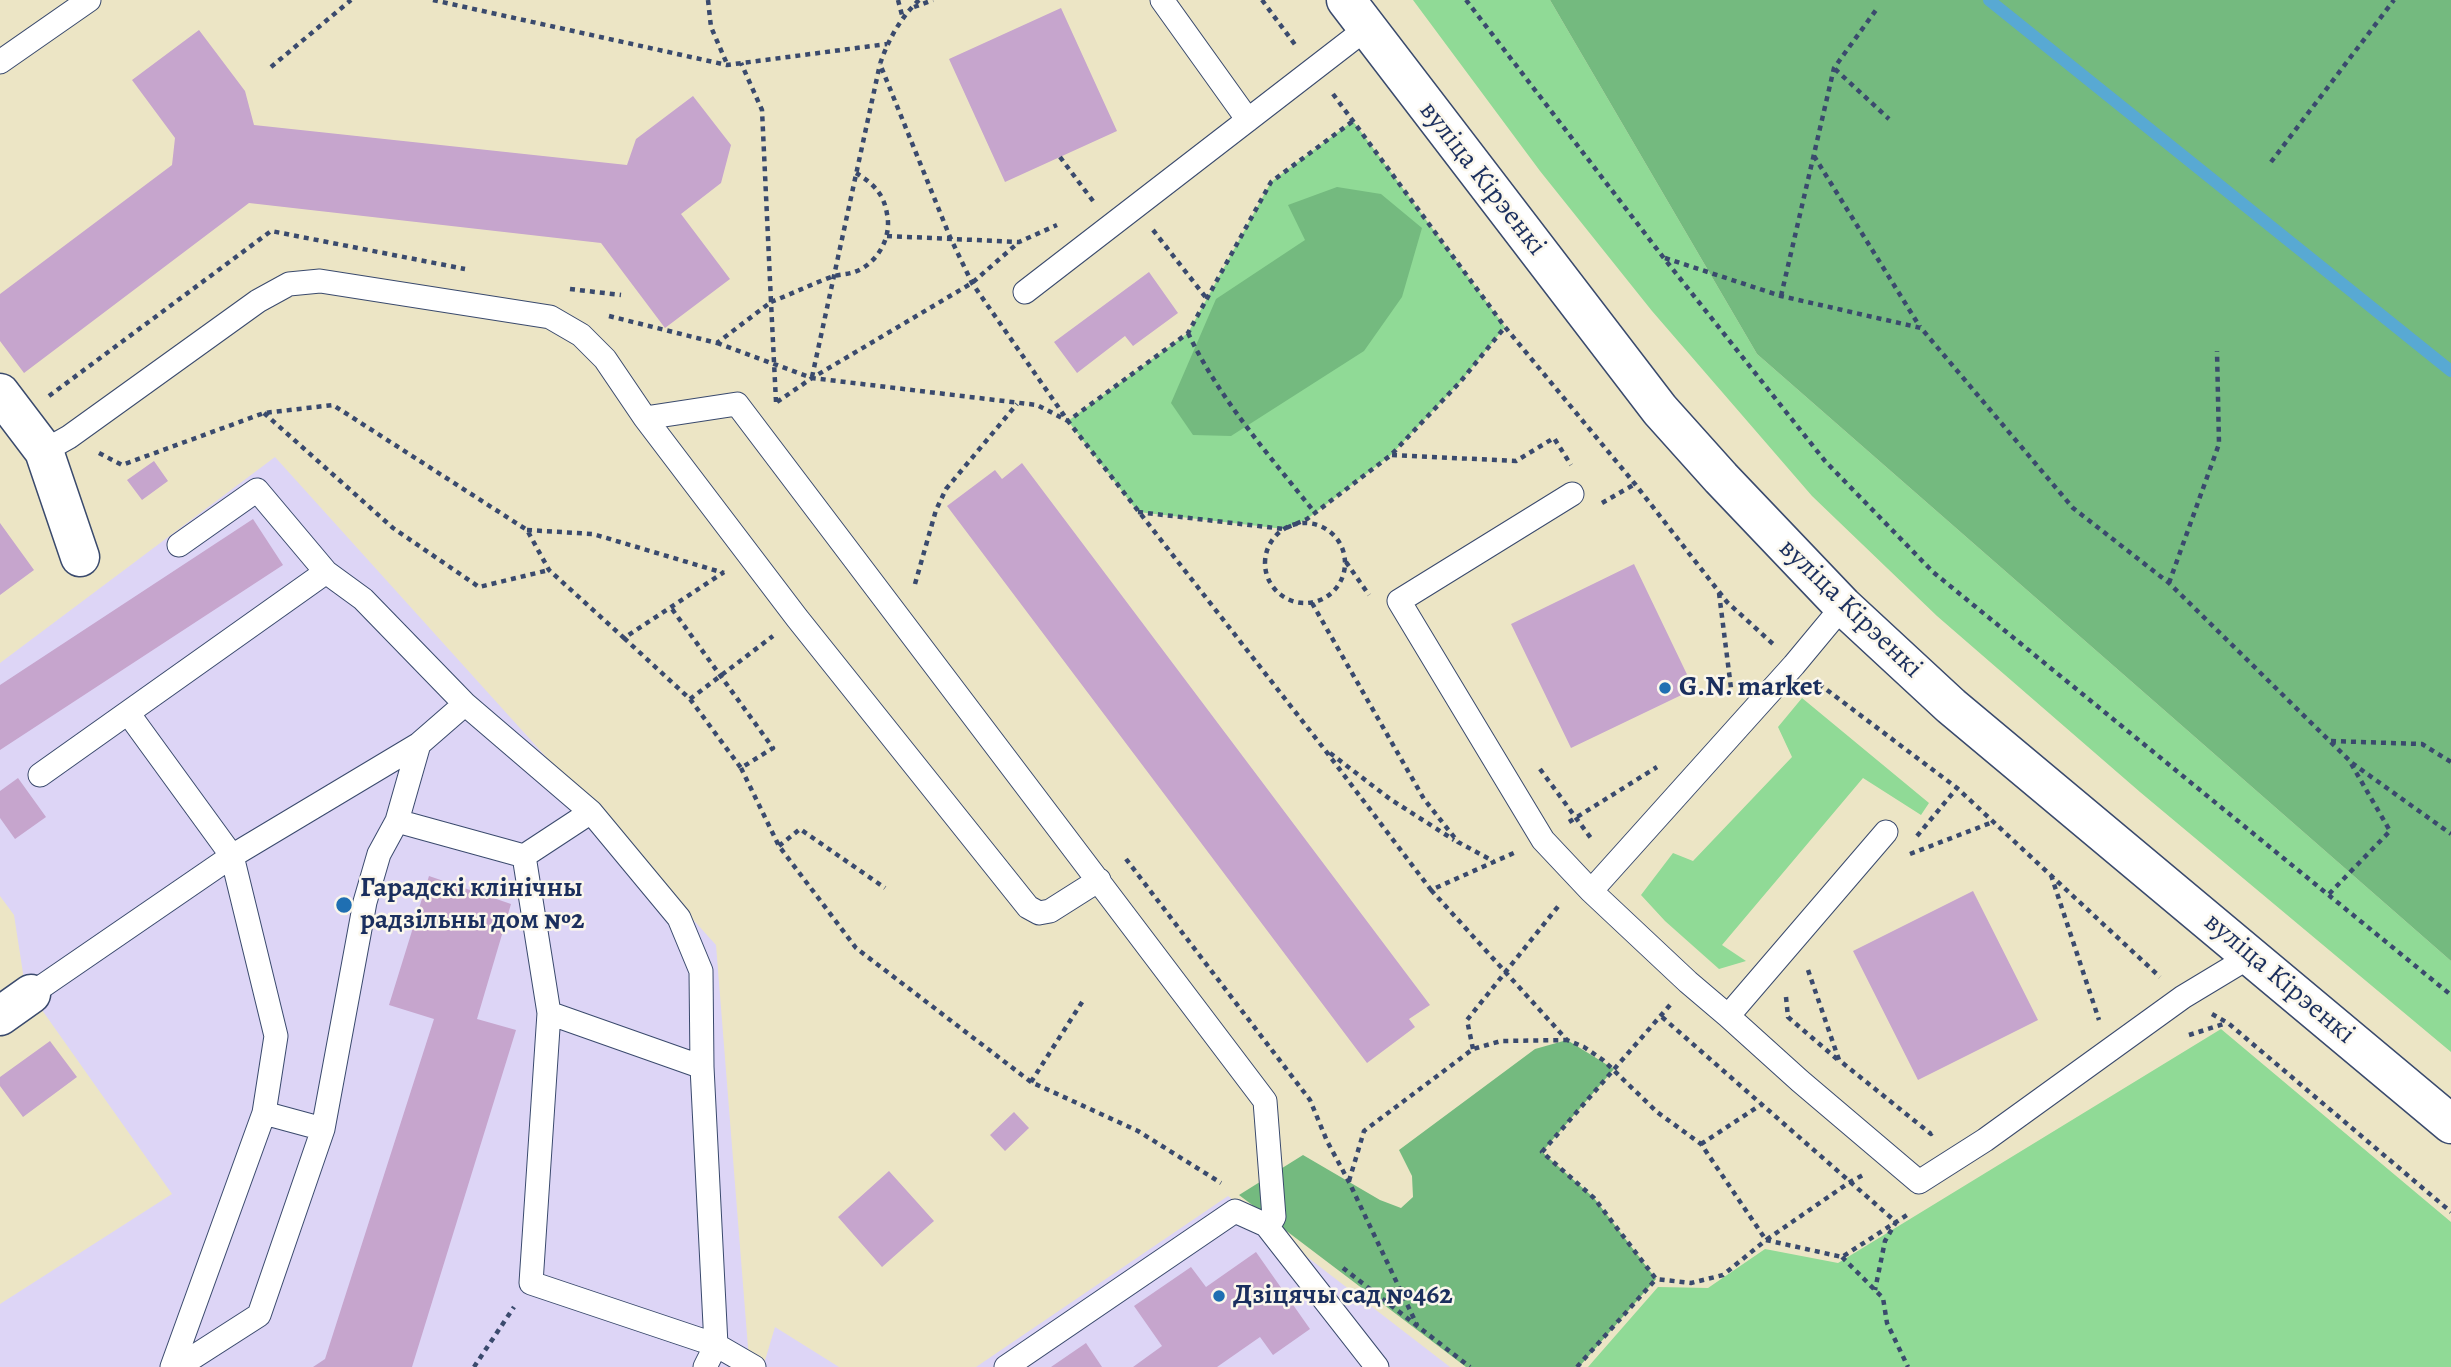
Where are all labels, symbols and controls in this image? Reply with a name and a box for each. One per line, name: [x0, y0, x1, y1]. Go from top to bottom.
street label: вуліца Кірэенкі: [1411, 95, 1553, 263]
street label: вуліца Кірэенкі: [1771, 532, 1929, 686]
place label: G.N. market: [1679, 671, 1822, 705]
marker: G.N. market: [1657, 680, 1673, 696]
place label: Гарадскі клінічны радзільны дом №2: [360, 872, 585, 938]
marker: Гарадскі клінічны радзільны дом №2: [334, 895, 354, 915]
street label: вуліца Кірэенкі: [2197, 906, 2361, 1052]
place label: Дзіцячы сад №462: [1233, 1279, 1453, 1313]
marker: Дзіцячы сад №462: [1211, 1288, 1227, 1304]

